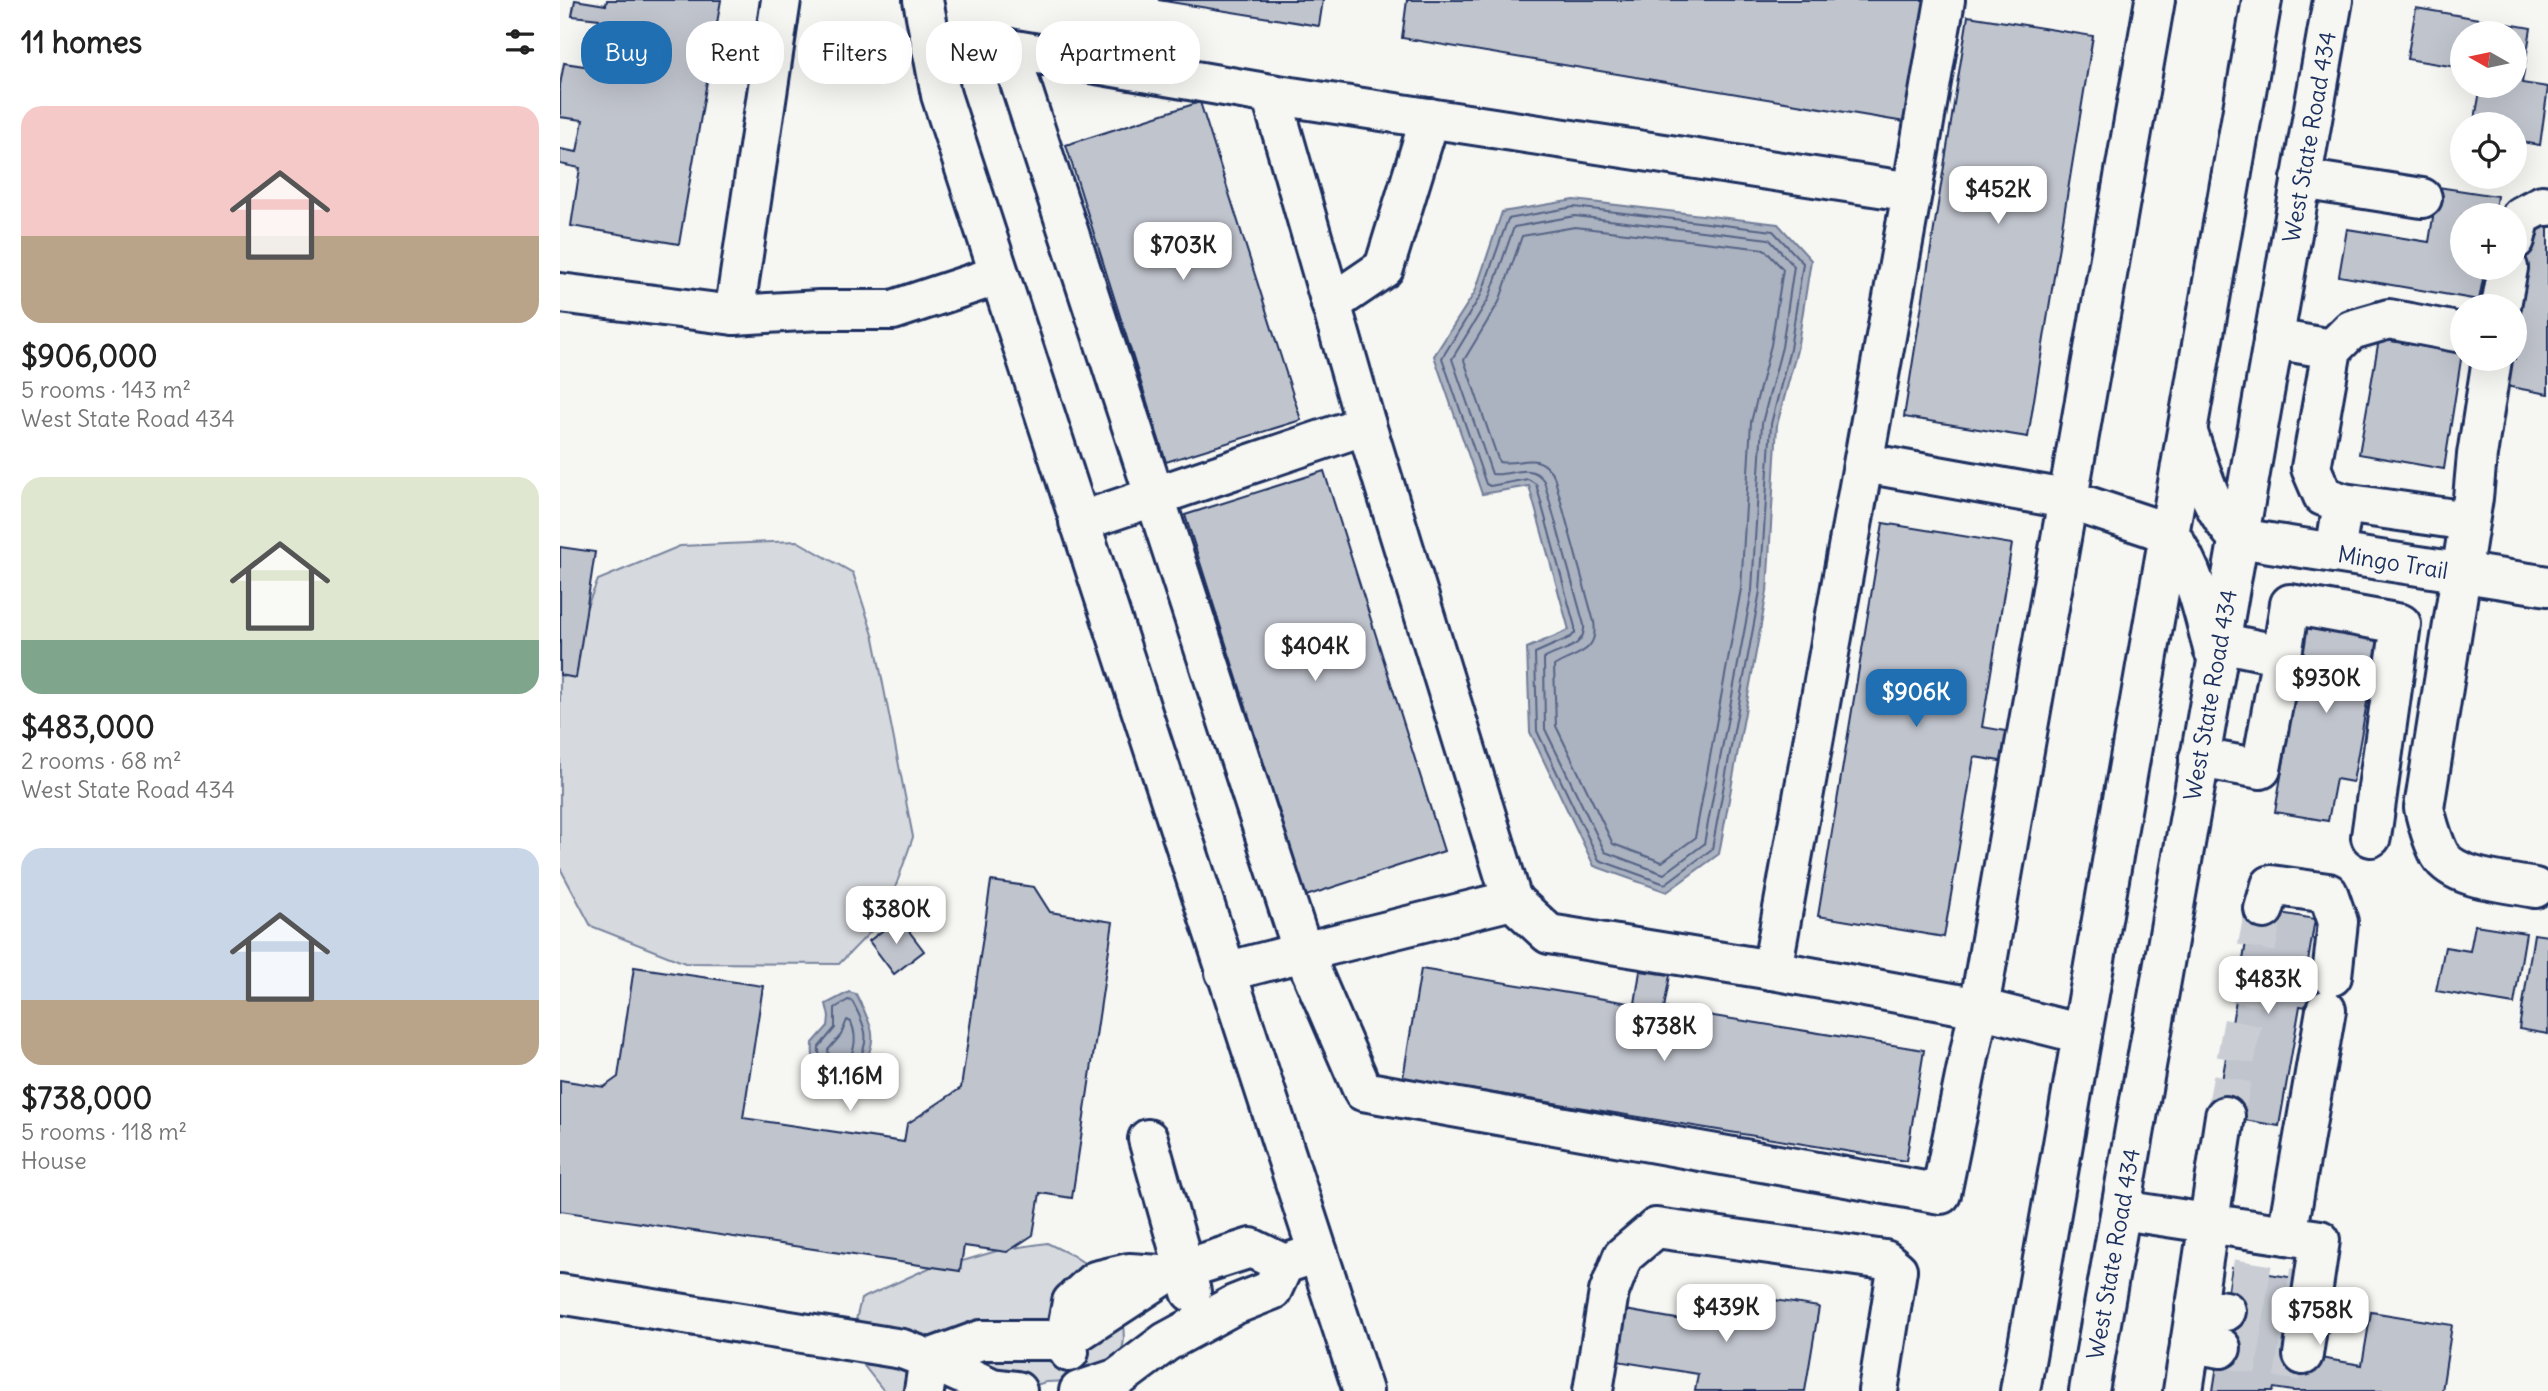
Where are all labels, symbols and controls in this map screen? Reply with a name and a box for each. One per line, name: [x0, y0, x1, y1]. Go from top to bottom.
chip: Buy: [581, 21, 672, 84]
chip: Rent: [686, 21, 784, 84]
chip: Filters: [798, 21, 912, 84]
chip: New: [926, 21, 1022, 84]
chip: Apartment: [1036, 21, 1200, 84]
north arrow: [2450, 21, 2527, 98]
map controls: [2450, 21, 2527, 371]
text: 11 homes: [21, 23, 142, 61]
icon: filters: [501, 23, 539, 61]
street label: West State Road 434: [2276, 29, 2342, 245]
button: locate: [2450, 112, 2527, 189]
icon: home: [217, 152, 343, 278]
pin: $452K: [1949, 166, 2047, 226]
text: $452K: [1965, 174, 2031, 203]
button: +: [2450, 203, 2527, 280]
pin: $703K: [1134, 222, 1232, 282]
text: $703K: [1150, 230, 1216, 259]
button: −: [2450, 294, 2527, 371]
text: $906,000: [21, 337, 157, 375]
text: 5 rooms · 143 m²: [21, 375, 191, 404]
text: West State Road 434: [21, 404, 235, 433]
icon: home: [217, 523, 343, 649]
street label: Mingo Trail: [2336, 539, 2450, 585]
street label: West State Road 434: [2177, 587, 2243, 803]
pin: $404K: [1266, 624, 1364, 683]
text: $404K: [1281, 631, 1349, 660]
pin: $930K: [2277, 656, 2375, 715]
text: $930K: [2292, 663, 2360, 692]
pin: $906K: [1867, 670, 1965, 729]
text: $906K: [1882, 677, 1950, 706]
text: $483,000: [21, 708, 155, 746]
text: 2 rooms · 68 m²: [21, 746, 182, 775]
text: West State Road 434: [21, 775, 235, 804]
pin: $380K: [847, 886, 945, 946]
icon: home: [217, 894, 343, 1020]
text: $380K: [862, 894, 930, 923]
pin: $483K: [2219, 956, 2317, 1016]
text: $483K: [2235, 964, 2301, 993]
pin: $738K: [1615, 1004, 1713, 1063]
text: $738K: [1632, 1011, 1696, 1040]
pin: $1.16M: [793, 1054, 907, 1113]
text: $1.16M: [817, 1061, 883, 1090]
text: $738,000: [21, 1079, 152, 1117]
text: 5 rooms · 118 m²: [21, 1117, 187, 1146]
text: House: [21, 1146, 87, 1175]
street label: West State Road 434: [2080, 1146, 2146, 1362]
pin: $439K: [1677, 1284, 1775, 1344]
pin: $758K: [2271, 1288, 2369, 1347]
text: $439K: [1693, 1292, 1759, 1321]
text: $758K: [2288, 1295, 2352, 1324]

